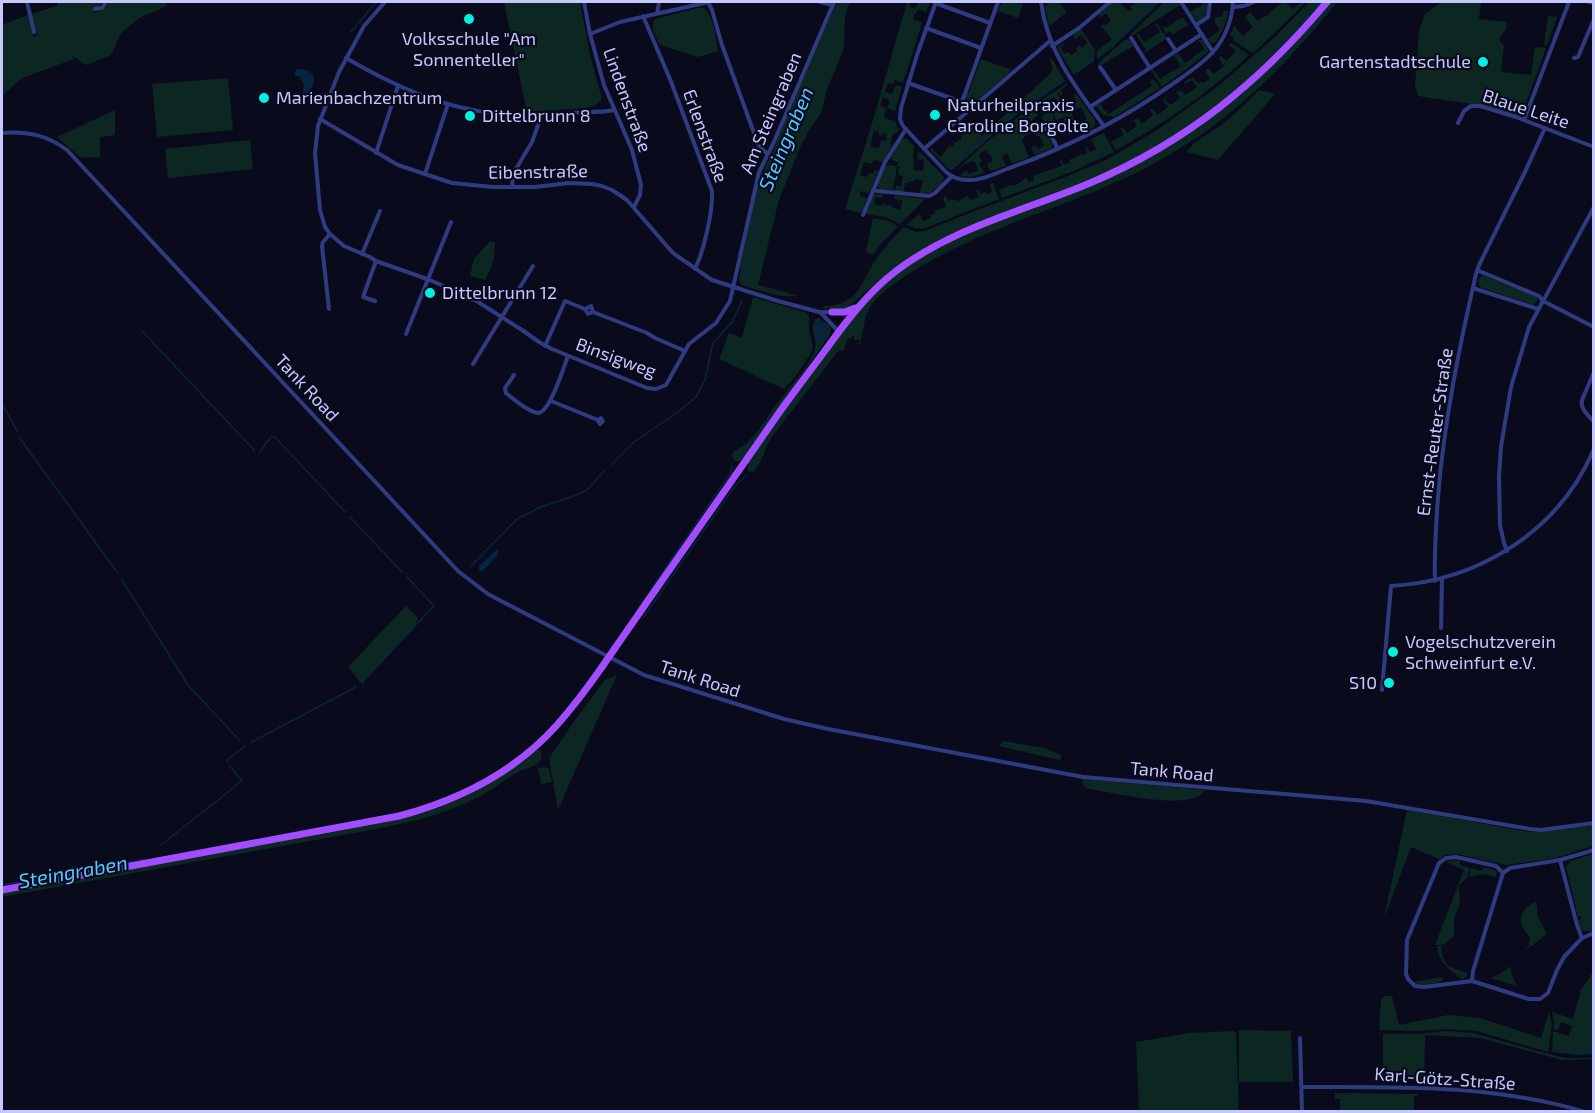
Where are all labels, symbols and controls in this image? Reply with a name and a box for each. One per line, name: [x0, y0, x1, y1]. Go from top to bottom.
marker: Volksschule "Am Sonnenteller": [462, 12, 476, 26]
place label: Volksschule "Am Sonnenteller": [402, 27, 536, 70]
street label: Lindenstraße: [599, 44, 657, 155]
street label: Am Steingraben: [736, 49, 806, 177]
place label: Gartenstadtschule: [1319, 50, 1471, 72]
marker: Gartenstadtschule: [1476, 55, 1490, 69]
water label: Steingraben: [753, 84, 819, 194]
street label: Blaue Leite: [1480, 84, 1573, 132]
place label: Marienbachzentrum: [276, 86, 442, 108]
street label: Erlenstraße: [679, 86, 733, 185]
marker: Marienbachzentrum: [257, 91, 271, 105]
place label: Naturheilpraxis Caroline Borgolte: [947, 93, 1089, 136]
place label: Dittelbrunn 8: [482, 104, 591, 126]
marker: Naturheilpraxis Caroline Borgolte: [928, 108, 942, 122]
marker: Dittelbrunn 8: [463, 109, 477, 123]
street label: Eibenstraße: [488, 159, 588, 183]
place label: Dittelbrunn 12: [442, 281, 557, 303]
marker: Dittelbrunn 12: [423, 286, 437, 300]
street label: Binsigweg: [573, 332, 660, 382]
street label: Ernst-Reuter-Straße: [1411, 347, 1457, 517]
street label: Tank Road: [271, 349, 344, 425]
place label: Vogelschutzverein Schweinfurt e.V.: [1405, 630, 1556, 673]
marker: Vogelschutzverein Schweinfurt e.V.: [1386, 645, 1400, 659]
street label: Tank Road: [657, 655, 743, 701]
place label: S10: [1349, 671, 1377, 693]
marker: S10: [1382, 676, 1396, 690]
street label: Tank Road: [1130, 756, 1215, 786]
water label: Steingraben: [16, 850, 129, 892]
street label: Karl-Götz-Straße: [1374, 1062, 1517, 1094]

